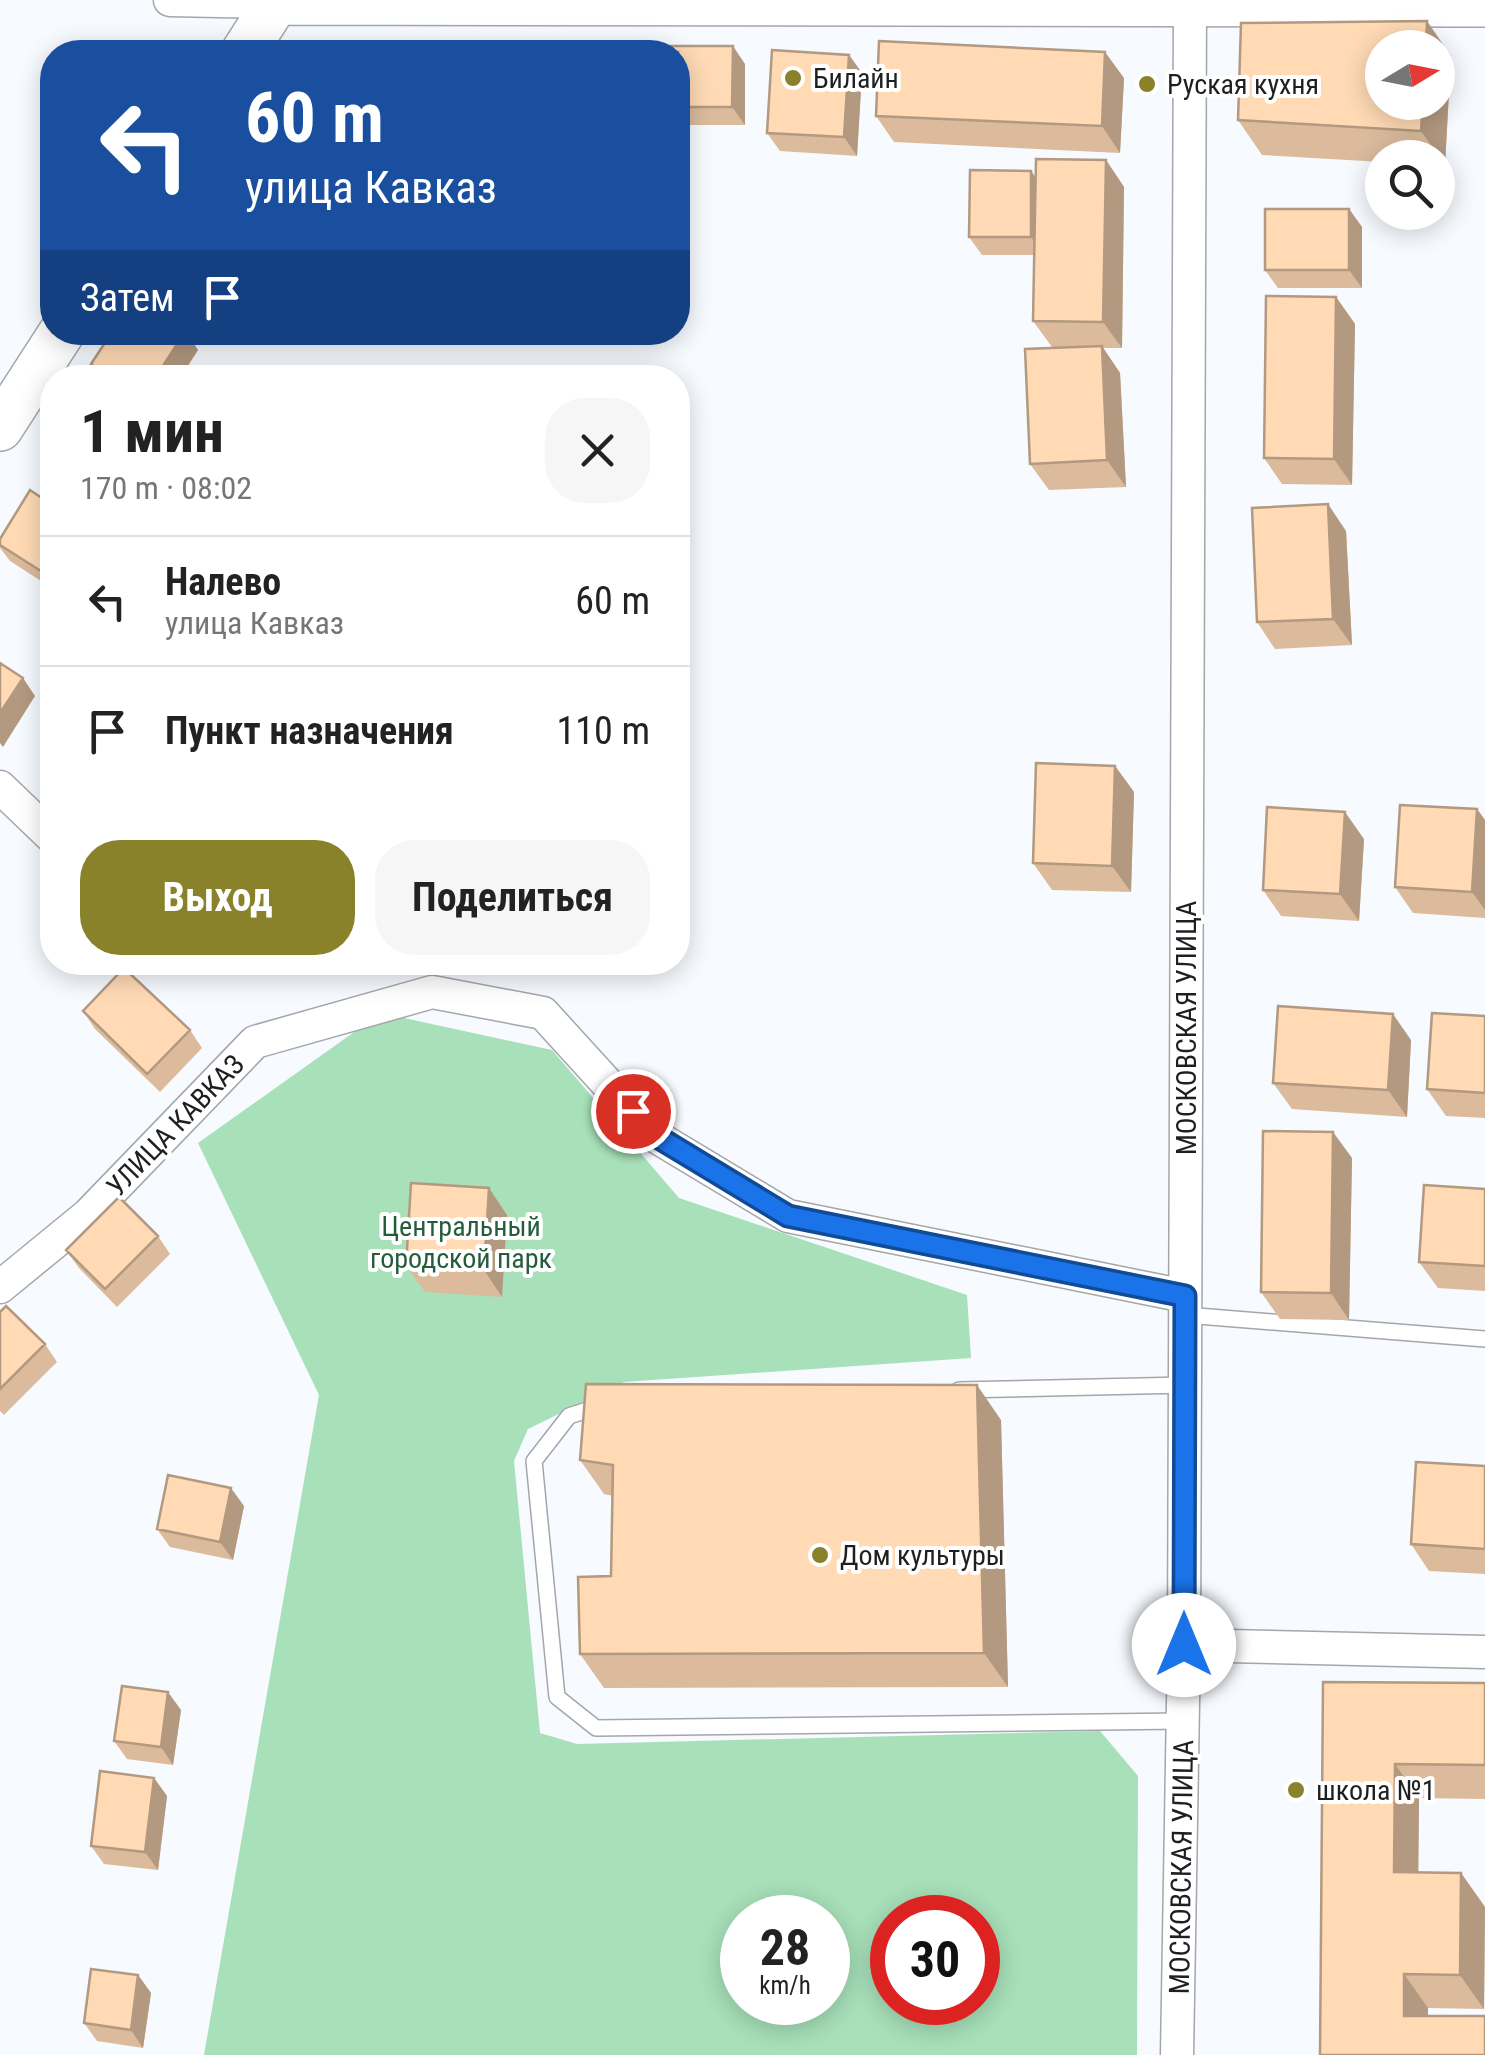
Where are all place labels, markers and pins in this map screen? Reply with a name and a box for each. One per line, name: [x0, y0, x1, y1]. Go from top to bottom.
place label: Билайн: [813, 62, 899, 95]
marker: Билайн: [782, 67, 804, 89]
place label: Руская кухня: [1167, 68, 1319, 101]
marker: Руская кухня: [1136, 73, 1158, 95]
pin: [591, 1069, 676, 1154]
place label: Дом культуры: [840, 1539, 1005, 1572]
marker: Дом культуры: [809, 1544, 831, 1566]
place label: школа №1: [1316, 1774, 1435, 1807]
marker: школа №1: [1285, 1779, 1307, 1801]

